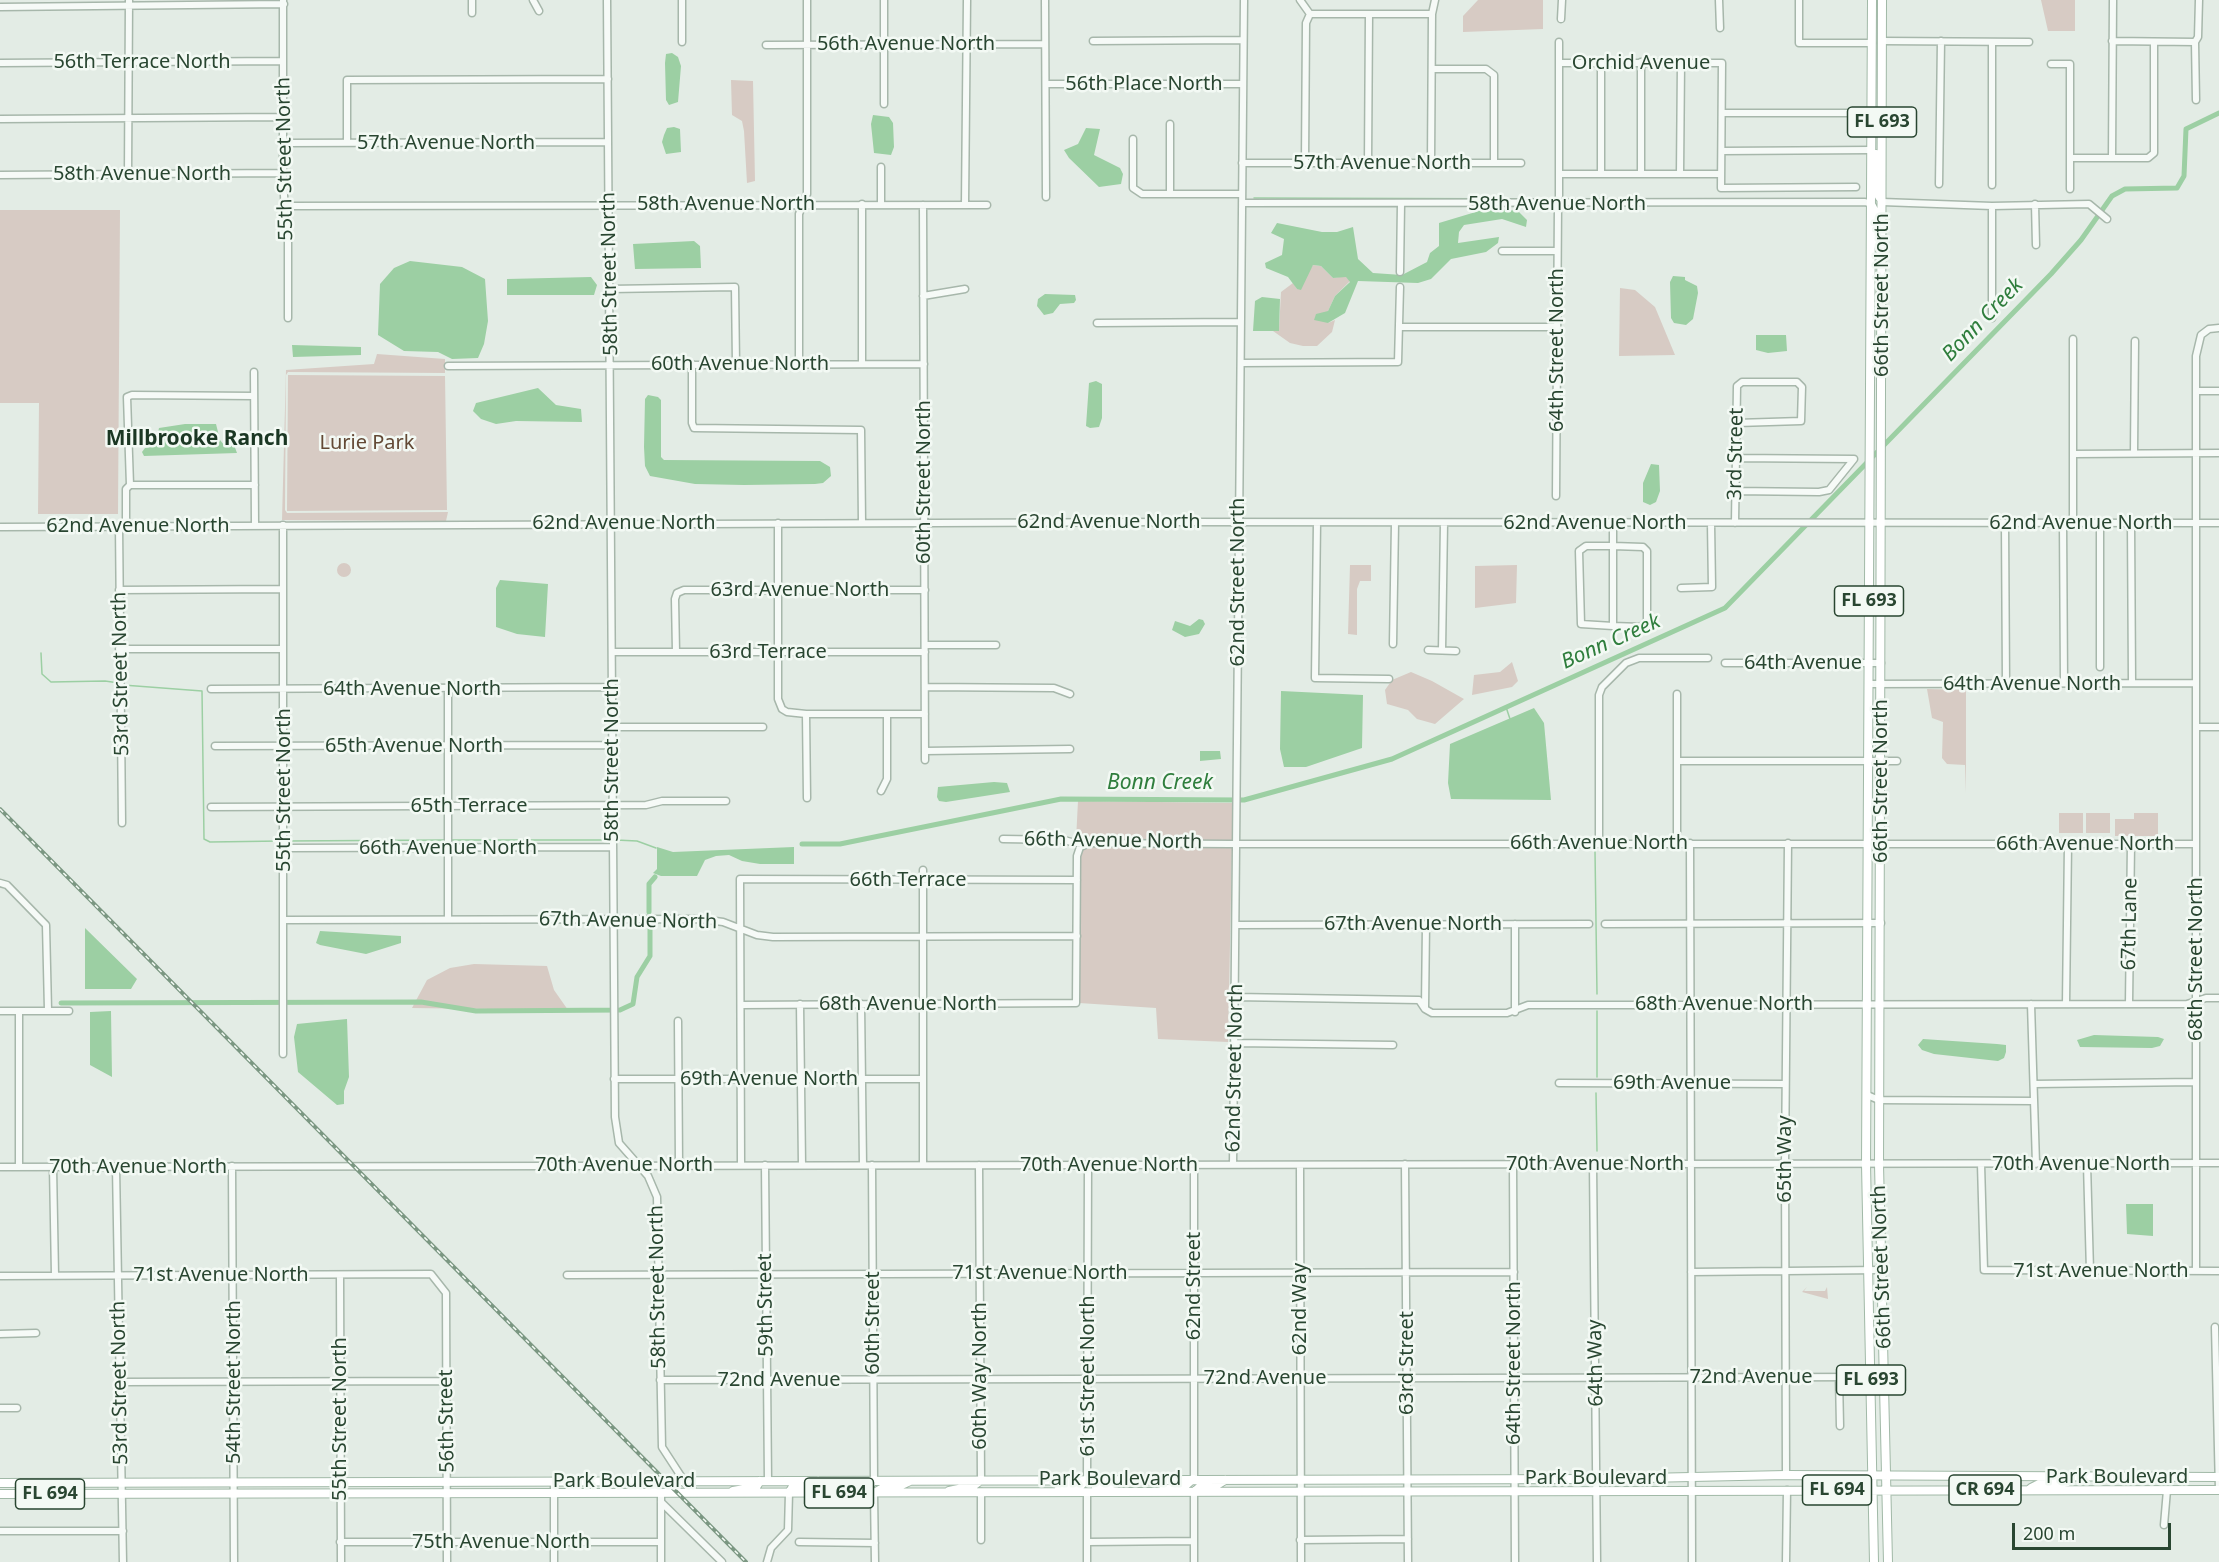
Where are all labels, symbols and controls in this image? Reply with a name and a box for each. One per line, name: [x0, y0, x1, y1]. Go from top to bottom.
street label: 56th Avenue North: [817, 32, 995, 56]
street label: 56th Terrace North: [53, 50, 231, 74]
street label: Orchid Avenue: [1572, 51, 1710, 75]
street label: 56th Place North: [1065, 72, 1223, 96]
street label: 55th Street North: [272, 77, 298, 241]
road number: FL 693: [1848, 107, 1916, 137]
street label: 57th Avenue North: [357, 131, 535, 155]
street label: 57th Avenue North: [1293, 151, 1471, 175]
street label: 58th Avenue North: [53, 162, 231, 186]
street label: 58th Street North: [597, 192, 623, 356]
street label: 58th Avenue North: [637, 192, 815, 216]
street label: 58th Avenue North: [1468, 192, 1646, 216]
street label: 66th Street North: [1870, 213, 1894, 377]
street label: 64th Street North: [1545, 268, 1569, 432]
water label: Bonn Creek: [1937, 273, 2029, 367]
street label: 60th Avenue North: [651, 352, 829, 376]
street label: 60th Street North: [912, 400, 936, 564]
street label: 3rd Street: [1723, 407, 1749, 501]
district label: Millbrooke Ranch: [106, 426, 288, 452]
park label: Lurie Park: [320, 431, 414, 455]
street label: 62nd Street North: [1226, 498, 1250, 666]
street label: 62nd Avenue North: [1017, 510, 1201, 534]
street label: 62nd Avenue North: [532, 511, 716, 535]
street label: 62nd Avenue North: [1503, 511, 1687, 535]
street label: 62nd Avenue North: [1989, 511, 2173, 535]
street label: 62nd Avenue North: [46, 514, 230, 538]
street label: 63rd Avenue North: [711, 578, 889, 602]
road number: FL 693: [1834, 586, 1904, 616]
street label: 53rd Street North: [108, 592, 134, 756]
water label: Bonn Creek: [1558, 609, 1664, 675]
street label: 63rd Terrace: [709, 640, 827, 664]
street label: 64th Avenue: [1744, 651, 1862, 675]
street label: 64th Avenue North: [1943, 672, 2121, 696]
street label: 64th Avenue North: [323, 677, 501, 701]
street label: 58th Street North: [600, 678, 624, 842]
street label: 66th Street North: [1869, 699, 1893, 863]
street label: 55th Street North: [272, 708, 296, 872]
street label: 65th Avenue North: [325, 734, 503, 758]
water label: Bonn Creek: [1107, 770, 1213, 796]
street label: 65th Terrace: [411, 794, 527, 818]
street label: 66th Avenue North: [1024, 827, 1202, 855]
street label: 66th Avenue North: [1510, 831, 1688, 855]
street label: 66th Avenue North: [1996, 832, 2174, 856]
street label: 66th Avenue North: [359, 836, 537, 860]
street label: 66th Terrace: [850, 868, 966, 892]
street label: 67th Lane: [2117, 877, 2143, 971]
street label: 68th Street North: [2184, 877, 2208, 1041]
street label: 67th Avenue North: [539, 907, 717, 935]
street label: 67th Avenue North: [1324, 912, 1502, 936]
street label: 62nd Street North: [1222, 983, 1248, 1153]
street label: 68th Avenue North: [819, 992, 997, 1016]
street label: 68th Avenue North: [1635, 992, 1813, 1016]
street label: 69th Avenue North: [680, 1067, 858, 1091]
street label: 69th Avenue: [1613, 1071, 1731, 1095]
street label: 65th Way: [1773, 1115, 1797, 1203]
street label: 70th Avenue North: [1506, 1152, 1684, 1176]
street label: 70th Avenue North: [1992, 1152, 2170, 1176]
street label: 70th Avenue North: [535, 1153, 713, 1177]
street label: 70th Avenue North: [1020, 1153, 1198, 1177]
street label: 70th Avenue North: [49, 1155, 227, 1179]
street label: 66th Street North: [1867, 1185, 1897, 1349]
street label: 58th Street North: [645, 1205, 671, 1369]
street label: 62nd Street: [1182, 1232, 1206, 1340]
street label: 59th Street: [753, 1253, 779, 1357]
street label: 71st Avenue North: [2013, 1259, 2189, 1283]
street label: 71st Avenue North: [952, 1261, 1128, 1285]
street label: 71st Avenue North: [133, 1263, 309, 1287]
street label: 62nd Way: [1288, 1263, 1312, 1355]
street label: 60th Street: [861, 1271, 885, 1375]
street label: 64th Street North: [1502, 1281, 1526, 1445]
street label: 61st Street North: [1076, 1295, 1100, 1457]
street label: 54th Street North: [222, 1300, 246, 1464]
street label: 53rd Street North: [107, 1301, 133, 1465]
street label: 60th Way North: [968, 1302, 992, 1450]
street label: 63rd Street: [1395, 1311, 1419, 1415]
street label: 64th Way: [1583, 1319, 1609, 1407]
street label: 55th Street North: [328, 1337, 352, 1501]
street label: 72nd Avenue: [1690, 1365, 1812, 1389]
road number: FL 693: [1836, 1365, 1906, 1395]
street label: 72nd Avenue: [1204, 1366, 1326, 1390]
street label: 72nd Avenue: [718, 1368, 840, 1392]
street label: 56th Street: [434, 1369, 460, 1473]
street label: Park Boulevard: [2046, 1465, 2188, 1489]
street label: Park Boulevard: [1525, 1466, 1667, 1490]
street label: Park Boulevard: [1039, 1467, 1181, 1491]
street label: Park Boulevard: [553, 1469, 695, 1493]
road number: FL 694: [1802, 1475, 1872, 1505]
road number: CR 694: [1949, 1475, 2021, 1505]
road number: FL 694: [804, 1478, 874, 1508]
road number: FL 694: [16, 1479, 84, 1509]
scale bar: [2015, 1511, 2174, 1549]
text: 200 m: [2023, 1521, 2075, 1545]
street label: 75th Avenue North: [412, 1530, 590, 1554]

